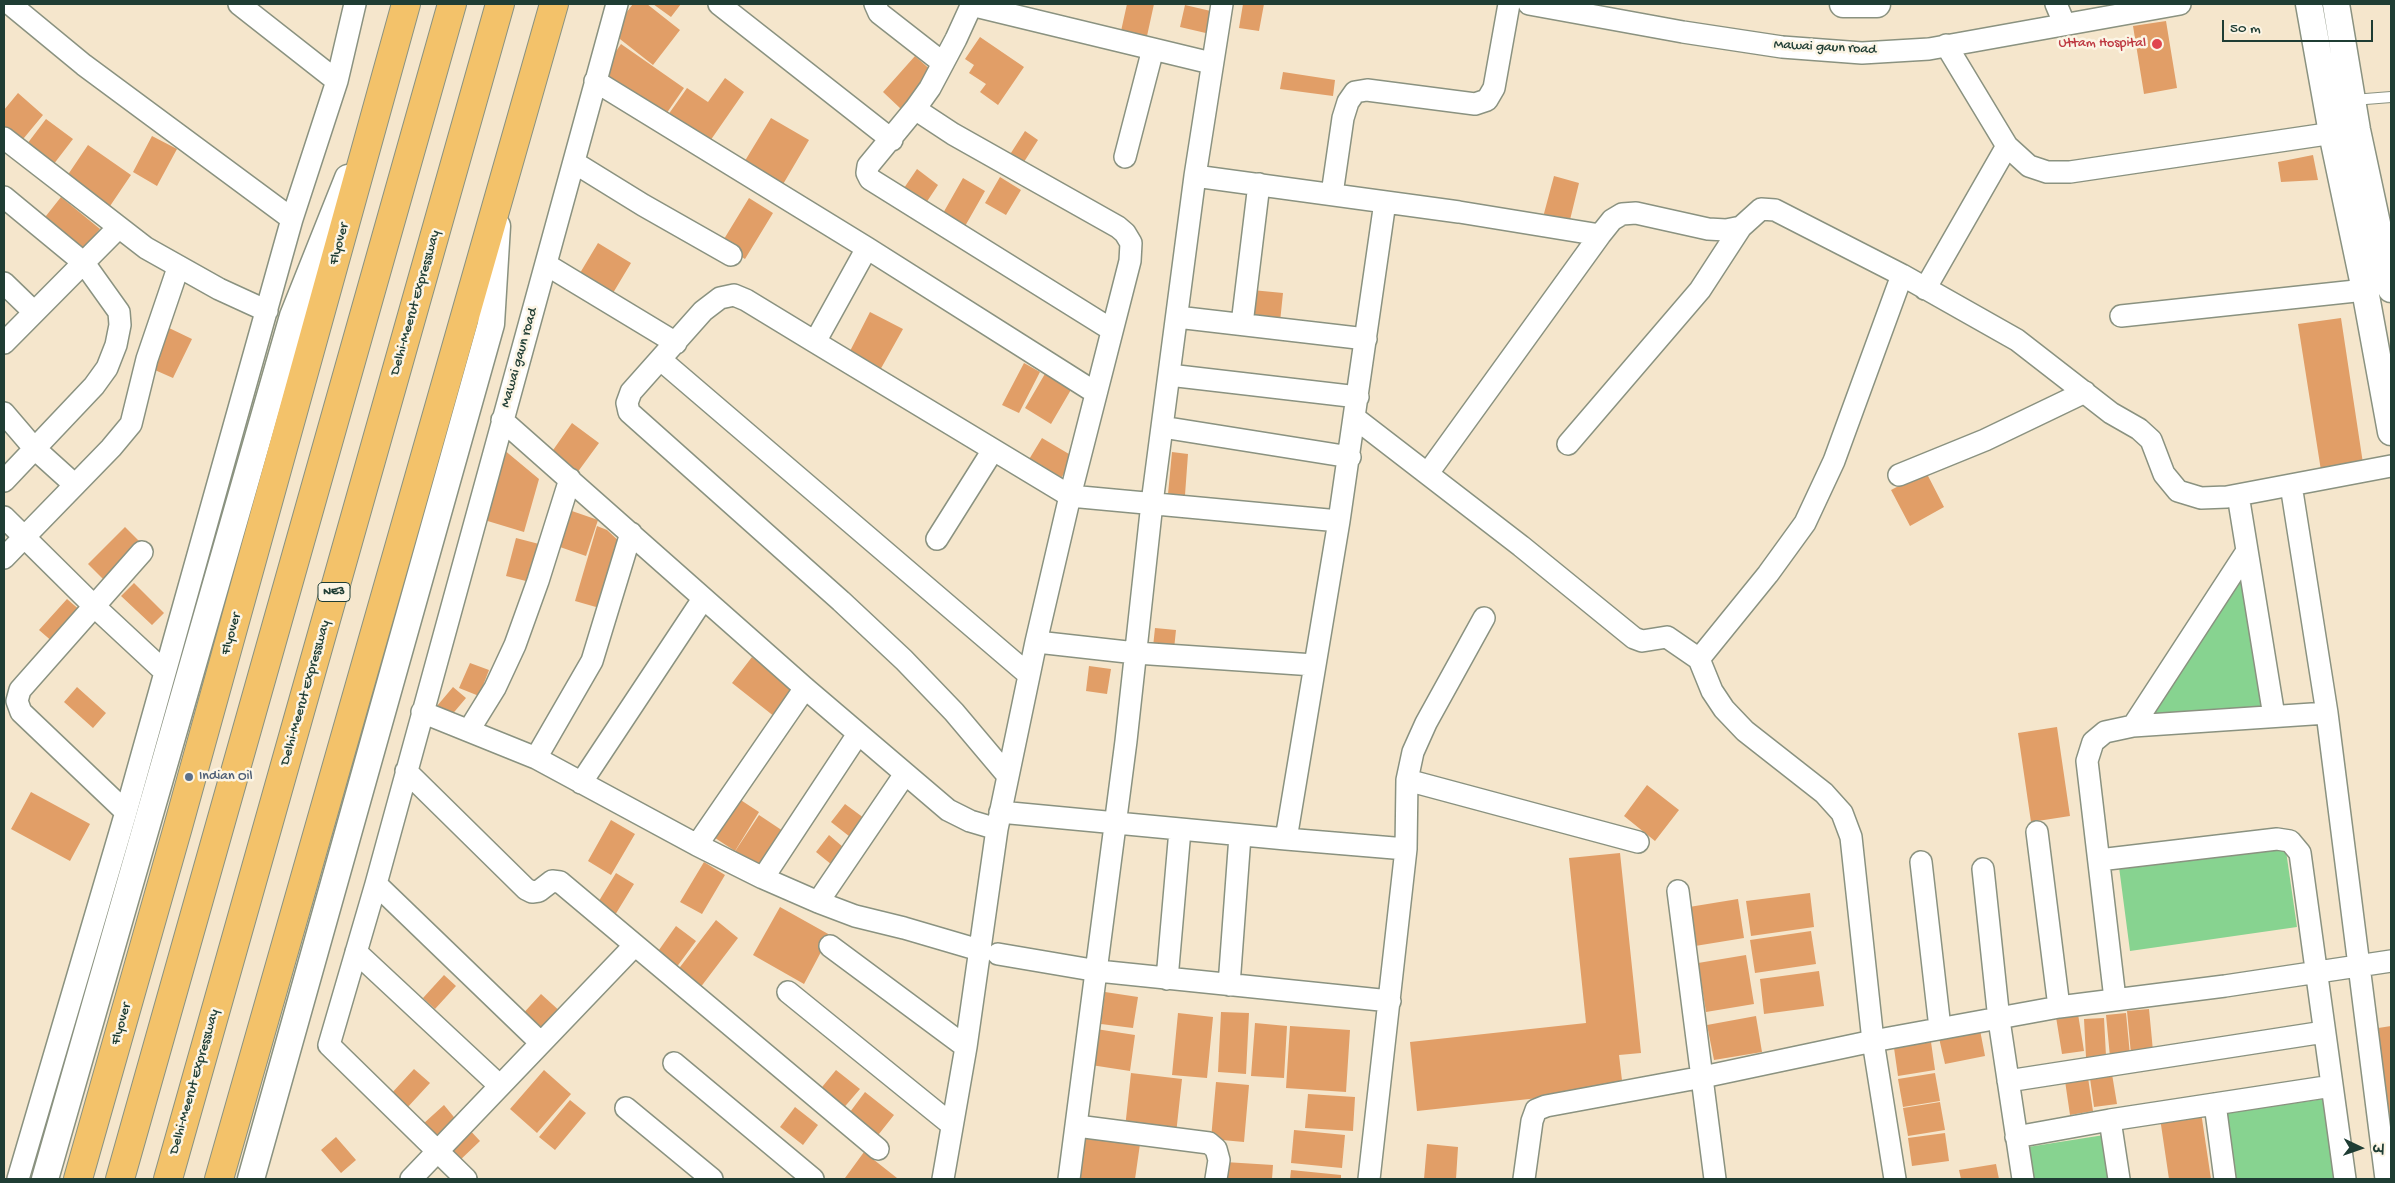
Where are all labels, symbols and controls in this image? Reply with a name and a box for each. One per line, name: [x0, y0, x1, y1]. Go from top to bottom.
scale bar: [2225, 10, 2376, 42]
text: 50 m: [2230, 20, 2261, 38]
place label: Uttam Hospital: [2059, 36, 2146, 52]
street label: Mawai gaun road: [1773, 37, 1877, 59]
marker: Uttam Hospital: [2150, 37, 2164, 51]
street label: Flyover: [326, 221, 354, 267]
street label: Delhi-Meerut Expressway: [387, 229, 445, 377]
street label: Mawai gaun road: [498, 306, 542, 410]
road number: NE3: [318, 582, 350, 602]
street label: Flyover: [218, 611, 246, 657]
street label: Delhi-Meerut Expressway: [277, 619, 335, 767]
place label: Indian Oil: [199, 769, 253, 785]
marker: Indian Oil: [183, 771, 195, 783]
street label: Flyover: [108, 1001, 136, 1047]
street label: Delhi-Meerut Expressway: [166, 1008, 224, 1156]
north arrow: [2335, 1123, 2385, 1173]
text: उ: [2367, 1144, 2384, 1154]

